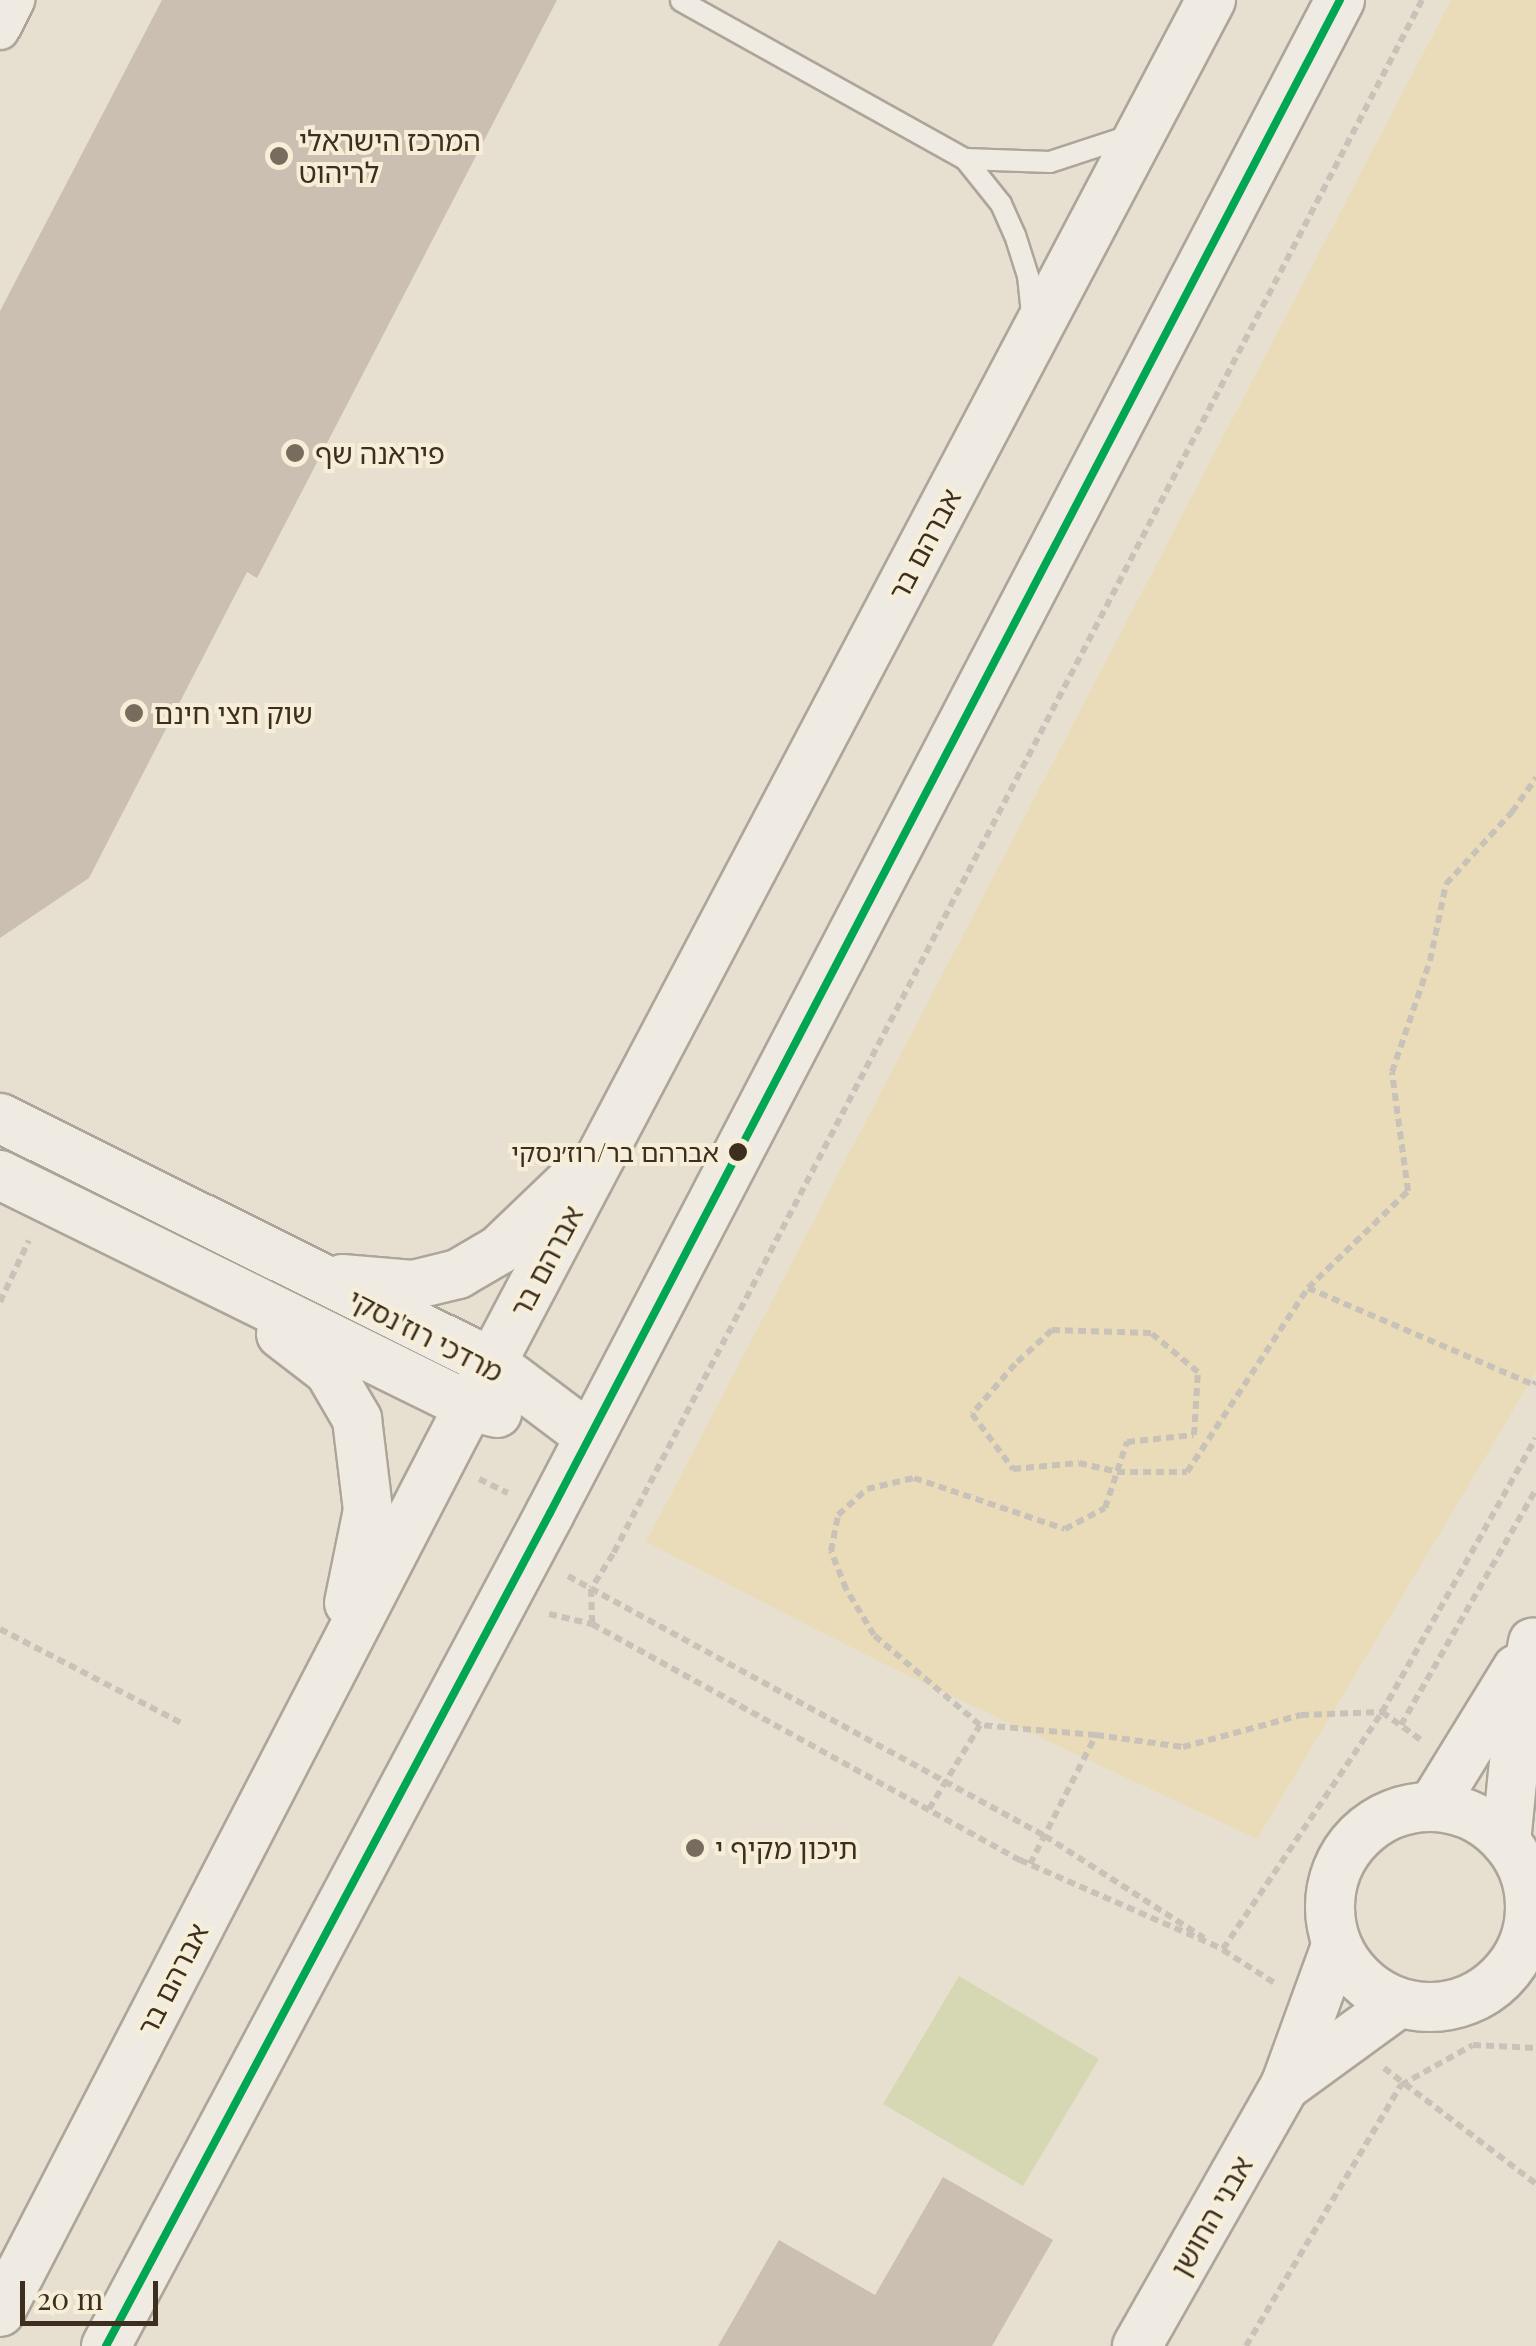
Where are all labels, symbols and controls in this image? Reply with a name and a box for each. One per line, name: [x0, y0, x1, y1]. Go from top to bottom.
place label: המרכז הישראלי לריהוט: [299, 123, 481, 189]
marker: המרכז הישראלי לריהוט: [268, 145, 290, 167]
place label: פיראנה שף: [315, 436, 445, 470]
marker: פיראנה שף: [284, 442, 306, 464]
street label: אברהם בר: [881, 483, 967, 605]
place label: שוק חצי חינם: [154, 696, 313, 730]
marker: שוק חצי חינם: [123, 702, 145, 724]
place label: אברהם בר/רוז׳נסקי: [511, 1136, 719, 1168]
marker: אברהם בר/רוז׳נסקי: [728, 1142, 748, 1162]
street label: אברהם בר: [503, 1200, 589, 1322]
street label: מרדכי רוז'נסקי: [343, 1282, 509, 1388]
place label: תיכון מקיף י: [715, 1831, 858, 1865]
marker: תיכון מקיף י: [684, 1837, 706, 1859]
street label: אברהם בר: [129, 1917, 215, 2041]
street label: אבני החושן: [1163, 2150, 1259, 2282]
scale bar: [25, 2261, 162, 2323]
text: 20 m: [37, 2278, 103, 2318]

